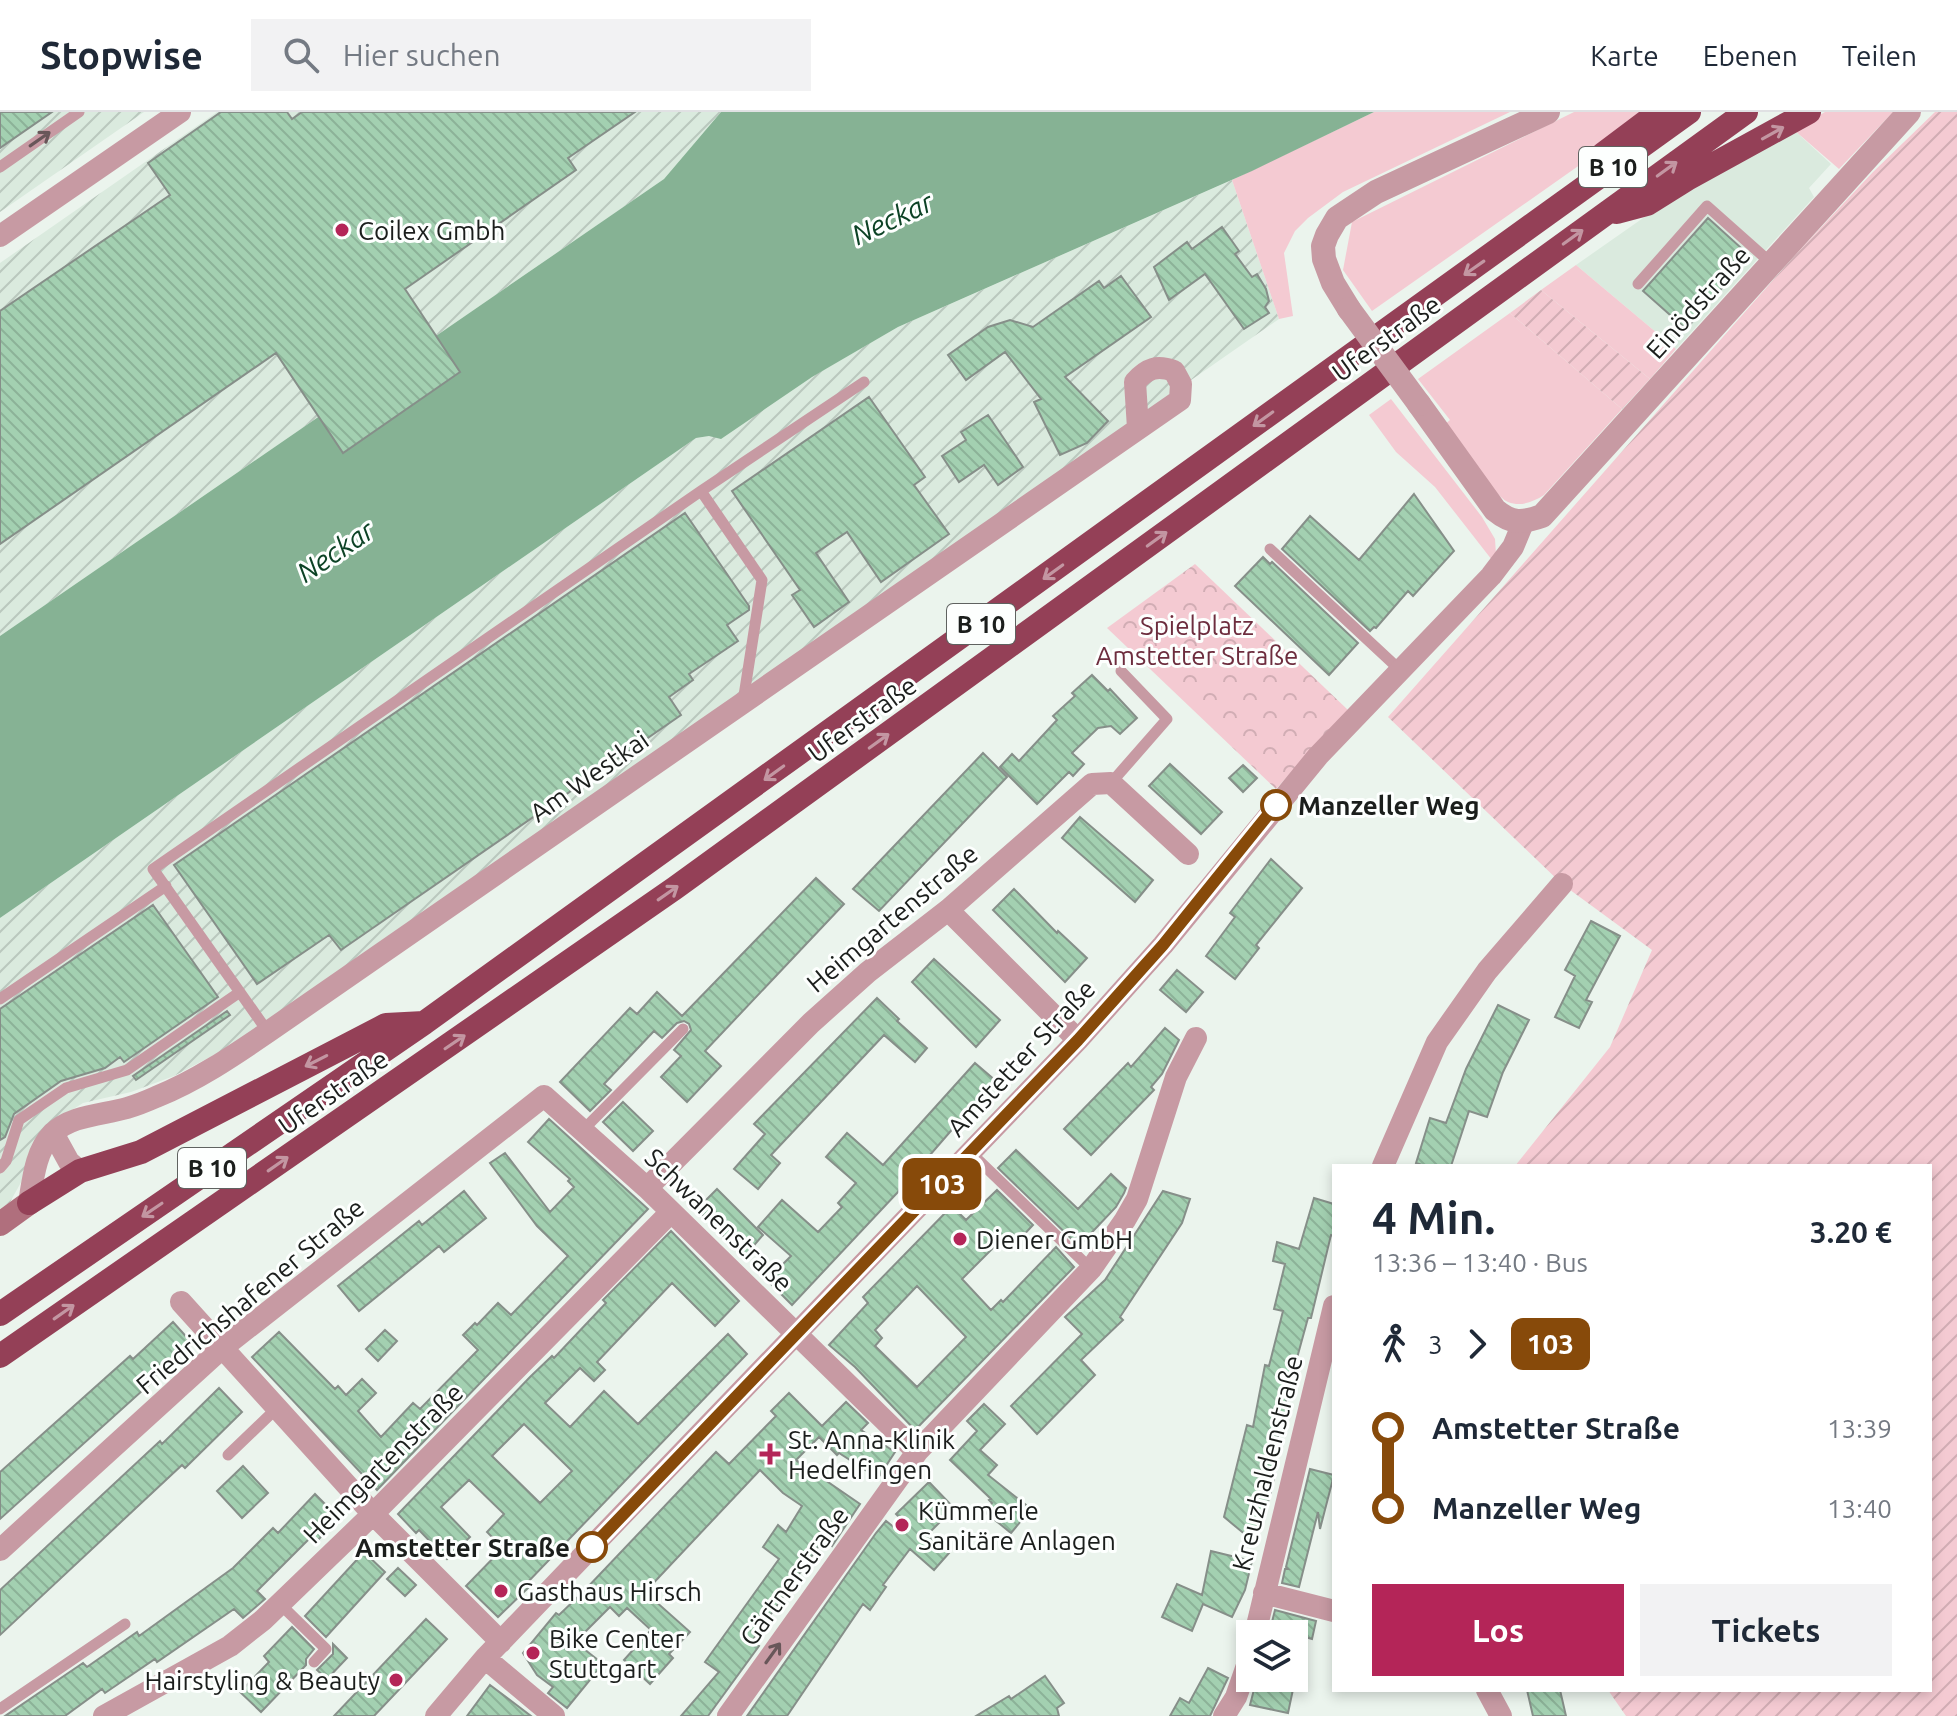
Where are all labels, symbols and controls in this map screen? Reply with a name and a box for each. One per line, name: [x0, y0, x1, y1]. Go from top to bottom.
search box: [251, 19, 811, 91]
icon: search: [279, 33, 323, 77]
text: Stopwise: [40, 34, 203, 76]
text: Hier suchen: [343, 38, 501, 72]
text: Karte: [1590, 40, 1659, 71]
text: Ebenen: [1703, 40, 1798, 71]
text: Teilen: [1842, 40, 1917, 71]
one-way arrow: [1761, 124, 1784, 140]
one-way arrow: [28, 131, 50, 147]
road number: B 10: [1579, 147, 1647, 187]
one-way arrow: [1655, 161, 1677, 178]
water label: Neckar: [846, 185, 939, 250]
place label: Coilex Gmbh: [358, 216, 505, 245]
marker: Coilex Gmbh: [333, 221, 351, 239]
one-way arrow: [1561, 229, 1583, 246]
street label: Einödstraße: [1640, 240, 1756, 364]
one-way arrow: [1464, 259, 1486, 276]
street label: Uferstraße: [1326, 289, 1446, 387]
one-way arrow: [1253, 410, 1274, 427]
water label: Neckar: [291, 513, 380, 588]
one-way arrow: [1146, 531, 1167, 548]
one-way arrow: [1042, 564, 1064, 580]
road number: B 10: [947, 604, 1015, 644]
park label: Spielplatz Amstetter Straße: [1096, 611, 1298, 670]
street label: Uferstraße: [802, 670, 922, 768]
street label: Am Westkai: [524, 725, 654, 827]
one-way arrow: [867, 733, 889, 749]
one-way arrow: [763, 765, 785, 781]
marker: Manzeller Weg: [1261, 790, 1291, 820]
place label: Manzeller Weg: [1298, 791, 1479, 820]
street label: Heimgartenstraße: [801, 838, 983, 998]
one-way arrow: [656, 885, 678, 901]
street label: Amstetter Straße: [941, 974, 1101, 1142]
one-way arrow: [443, 1034, 465, 1050]
street label: Uferstraße: [273, 1044, 393, 1140]
one-way arrow: [305, 1053, 329, 1069]
street label: Schwanenstraße: [640, 1143, 798, 1297]
road number: B 10: [178, 1148, 246, 1188]
one-way arrow: [266, 1156, 288, 1172]
line badge: 103: [896, 1158, 988, 1210]
text: 103: [918, 1168, 966, 1199]
street label: Friedrichshafener Straße: [130, 1192, 370, 1400]
text: 4 Min.: [1372, 1193, 1495, 1242]
one-way arrow: [141, 1202, 163, 1218]
text: 3.20 €: [1810, 1215, 1892, 1249]
place label: Diener GmbH: [976, 1225, 1133, 1254]
marker: Diener GmbH: [951, 1230, 969, 1248]
text: 13:36 – 13:40 · Bus: [1372, 1248, 1588, 1277]
one-way arrow: [53, 1304, 75, 1320]
icon: walk: [1372, 1322, 1416, 1366]
icon: forward: [1455, 1322, 1499, 1366]
text: 103: [1527, 1328, 1574, 1359]
text: 3: [1428, 1330, 1443, 1359]
street label: Kreuzhaldenstraße: [1226, 1352, 1308, 1574]
street label: Heimgartenstraße: [297, 1377, 469, 1549]
text: Amstetter Straße: [1432, 1411, 1680, 1445]
text: 13:39: [1827, 1414, 1892, 1443]
place label: St. Anna-Klinik Hedelfingen: [788, 1425, 955, 1484]
marker: St. Anna-Klinik Hedelfingen: [759, 1443, 781, 1465]
text: Manzeller Weg: [1432, 1491, 1641, 1525]
text: 13:40: [1827, 1494, 1892, 1523]
place label: Kümmerle Sanitäre Anlagen: [918, 1496, 1116, 1555]
street label: Gärtnerstraße: [734, 1501, 854, 1651]
marker: Kümmerle Sanitäre Anlagen: [893, 1516, 911, 1534]
marker: Amstetter Straße: [577, 1532, 607, 1562]
place label: Amstetter Straße: [355, 1533, 570, 1562]
place label: Gasthaus Hirsch: [517, 1577, 702, 1606]
marker: Gasthaus Hirsch: [492, 1582, 510, 1600]
button: Los: [1372, 1584, 1624, 1676]
button: Tickets: [1640, 1584, 1892, 1676]
map controls: [1236, 1620, 1308, 1692]
button: layers: [1236, 1620, 1308, 1692]
place label: Bike Center Stuttgart: [549, 1624, 684, 1683]
one-way arrow: [765, 1642, 781, 1664]
marker: Bike Center Stuttgart: [524, 1644, 542, 1662]
place label: Hairstyling & Beauty: [145, 1666, 380, 1695]
marker: Hairstyling & Beauty: [387, 1671, 405, 1689]

